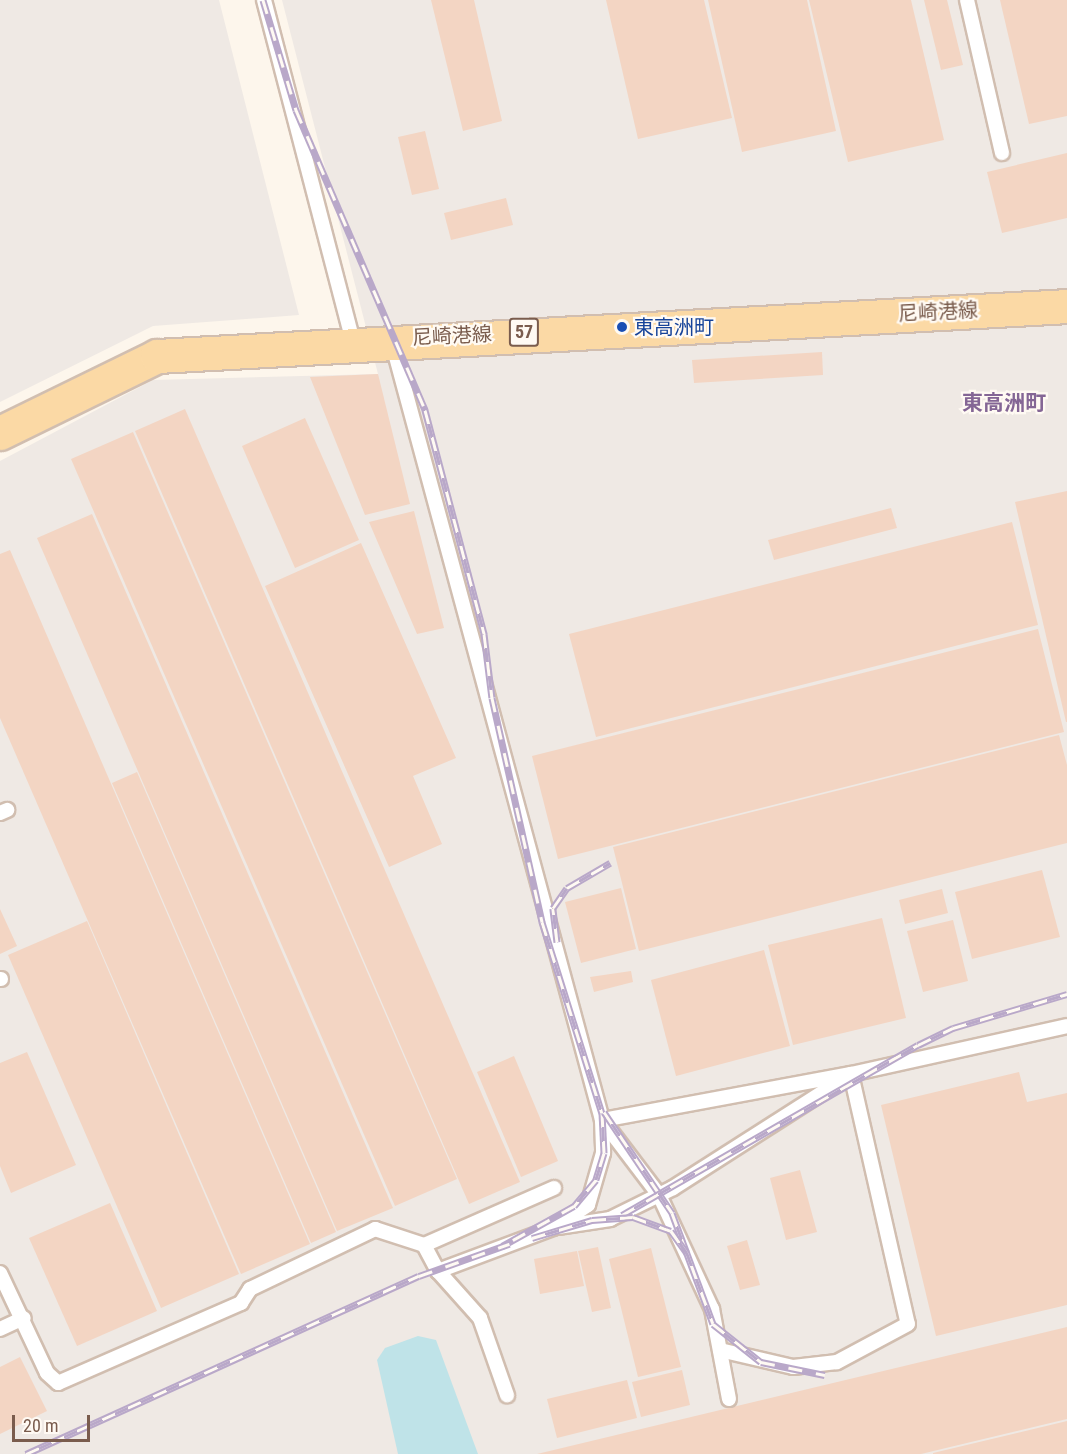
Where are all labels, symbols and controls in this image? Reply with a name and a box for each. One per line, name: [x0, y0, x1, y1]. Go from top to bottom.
street label: 尼崎港線: [897, 298, 979, 326]
place label: 東高洲町: [634, 315, 714, 339]
road number: 57: [508, 317, 540, 347]
marker: 東高洲町: [615, 320, 629, 334]
street label: 尼崎港線: [411, 322, 493, 350]
district label: 東高洲町: [962, 390, 1046, 416]
scale bar: [15, 1403, 93, 1441]
text: 20 m: [23, 1415, 58, 1436]

